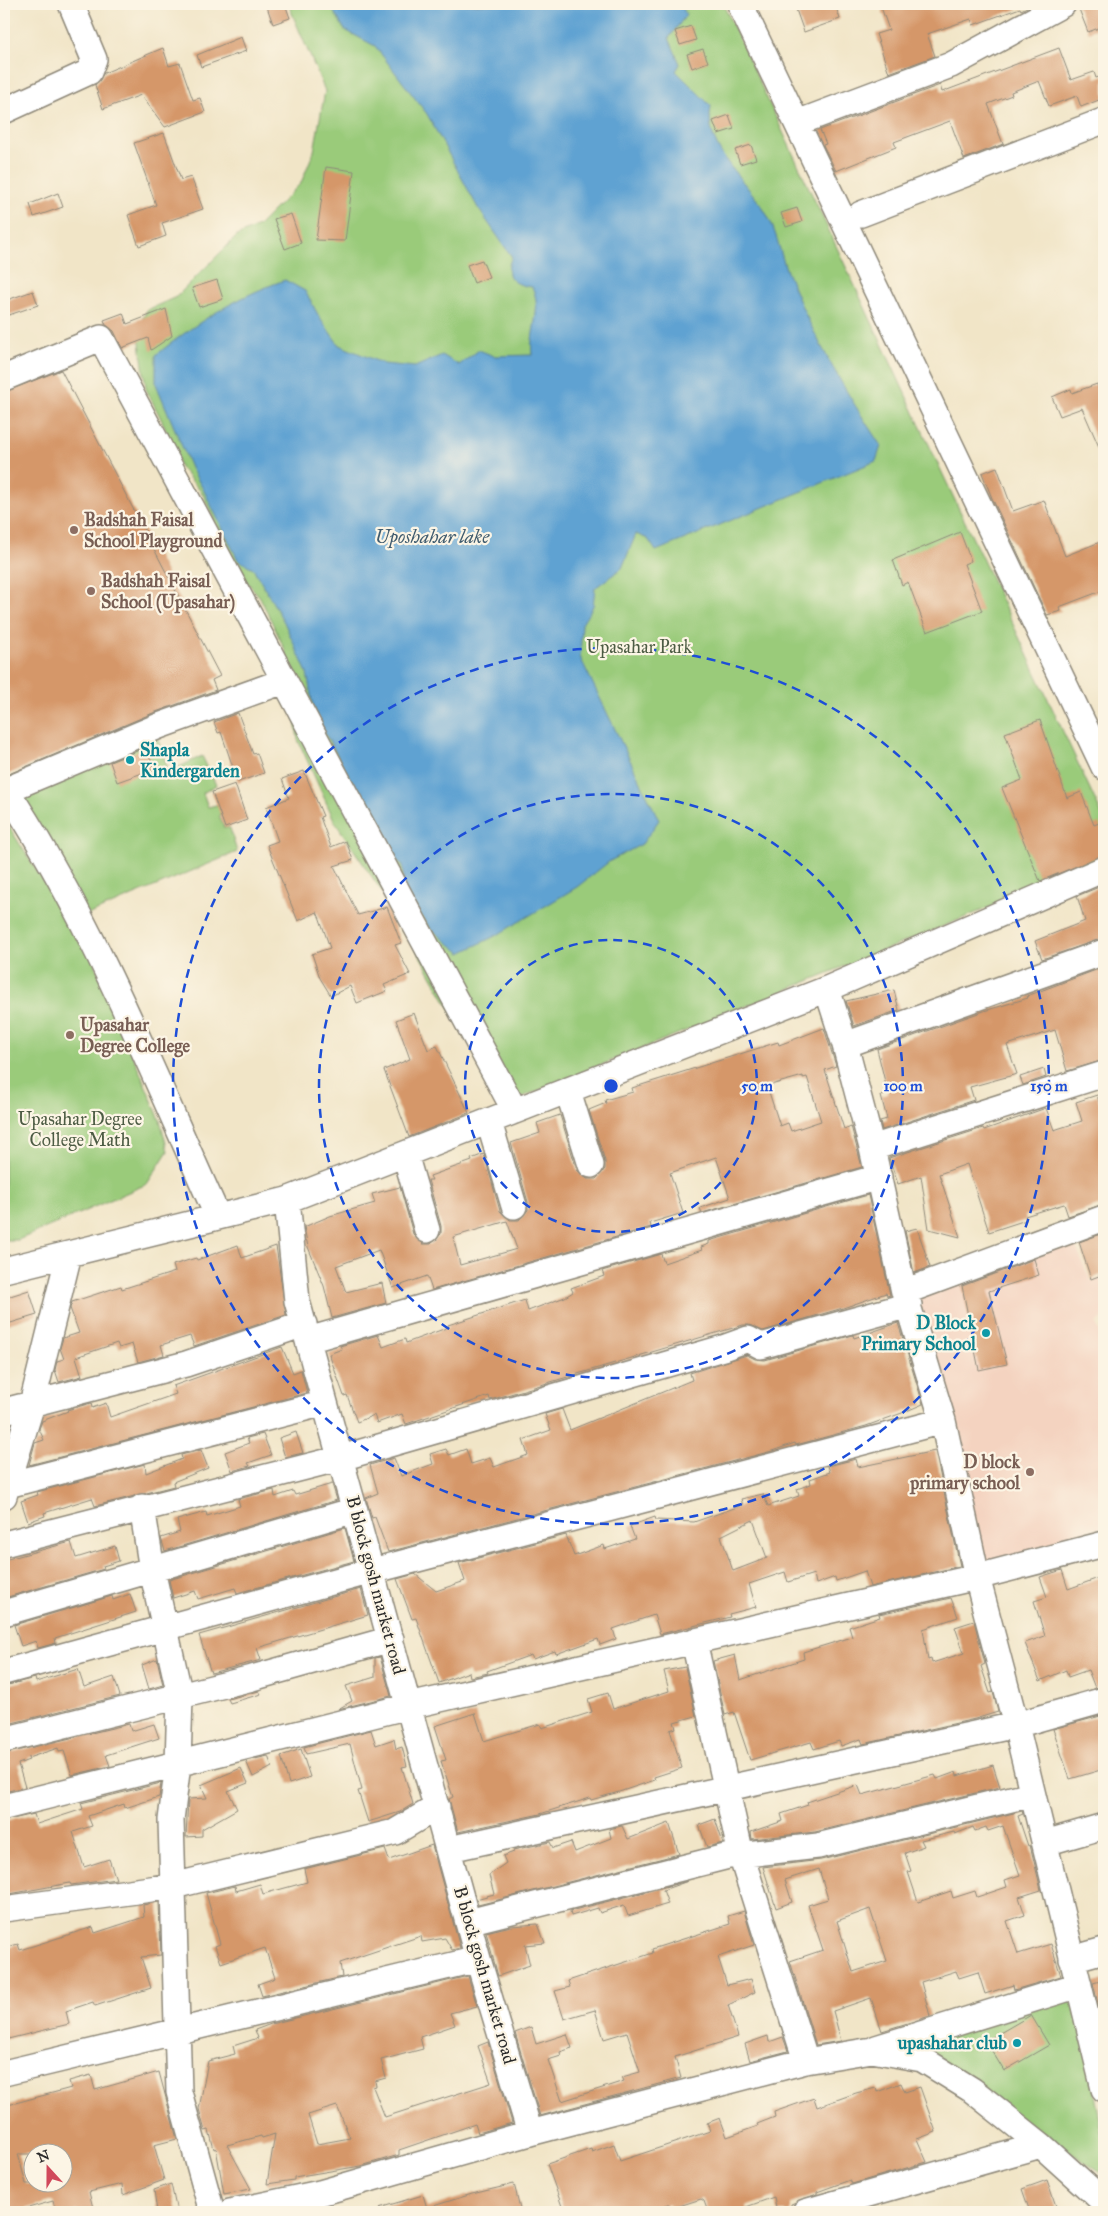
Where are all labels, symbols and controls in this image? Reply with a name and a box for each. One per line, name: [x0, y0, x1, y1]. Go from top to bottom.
place label: Badshah Faisal School Playground: [84, 509, 224, 553]
marker: Badshah Faisal School Playground: [68, 524, 80, 536]
water label: Uposhahar lake: [375, 525, 490, 549]
place label: Badshah Faisal School (Upasahar): [101, 570, 235, 614]
marker: Badshah Faisal School (Upasahar): [85, 585, 97, 597]
park label: Upasahar Park: [586, 636, 692, 658]
place label: Shapla Kindergarden: [140, 739, 240, 783]
marker: Shapla Kindergarden: [124, 754, 136, 766]
place label: Upasahar Degree College: [80, 1014, 191, 1058]
marker: Upasahar Degree College: [64, 1029, 76, 1041]
centre of rings: [602, 1077, 620, 1095]
text: 50 m: [741, 1077, 773, 1095]
text: 100 m: [883, 1077, 923, 1095]
text: 150 m: [1030, 1077, 1068, 1095]
park label: Upasahar Degree College Math: [18, 1108, 142, 1152]
place label: D Block Primary School: [861, 1312, 977, 1356]
marker: D Block Primary School: [980, 1327, 992, 1339]
place label: D block primary school: [909, 1451, 1021, 1495]
marker: D block primary school: [1024, 1466, 1036, 1478]
street label: B block gosh market road: [341, 1493, 410, 1677]
street label: B block gosh market road: [448, 1883, 521, 2067]
place label: upashahar club: [897, 2032, 1007, 2055]
marker: upashahar club: [1011, 2037, 1023, 2049]
north arrow: [22, 2144, 72, 2194]
text: N: [35, 2146, 52, 2166]

